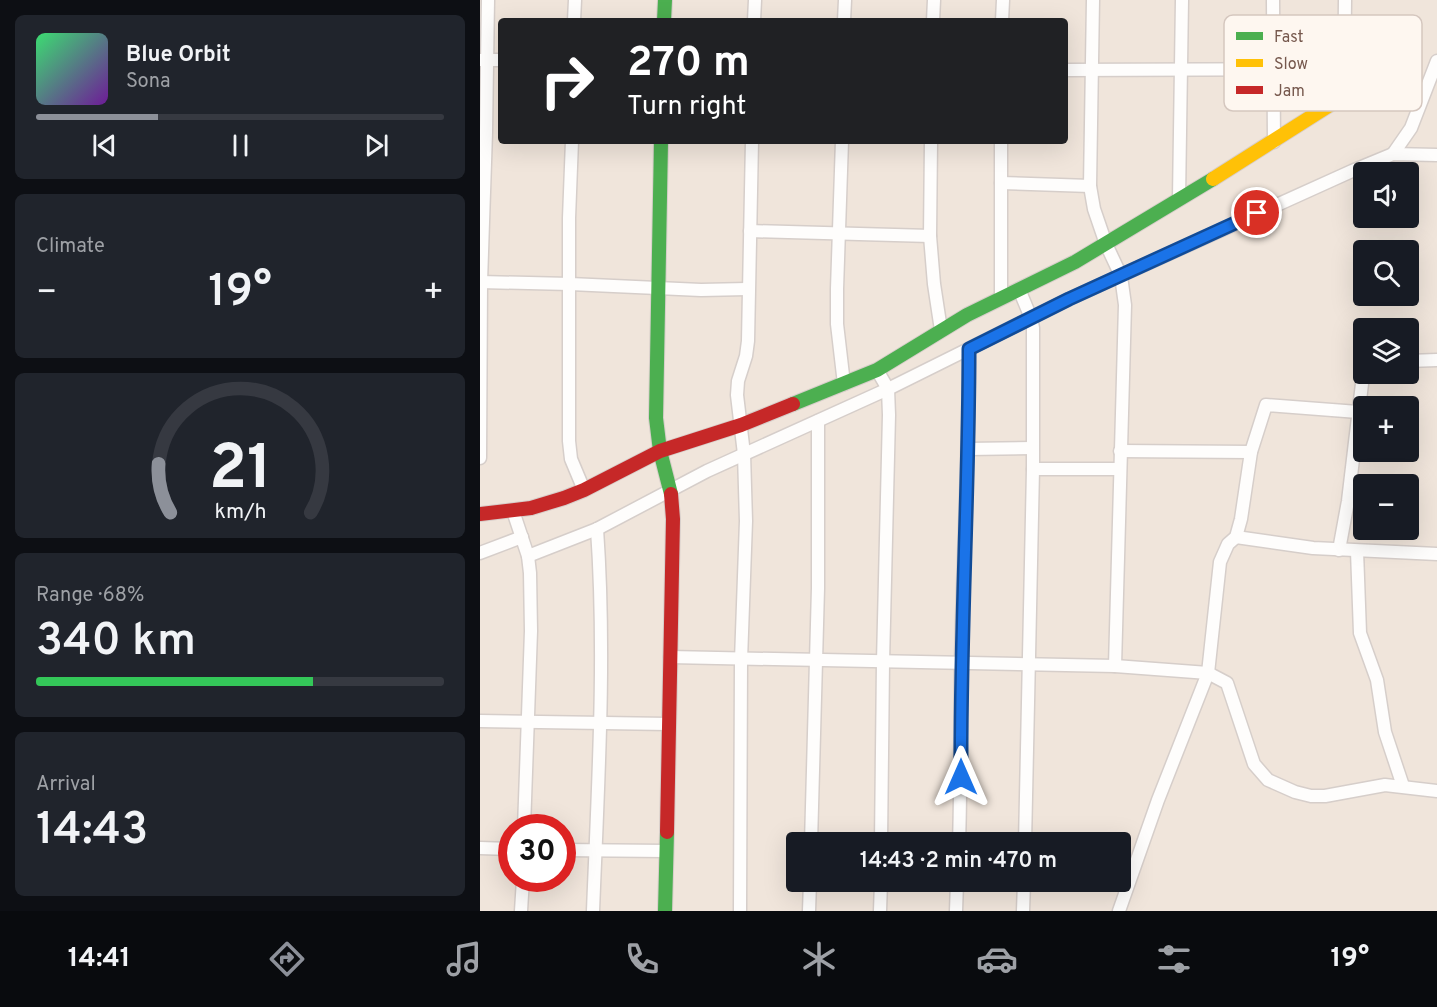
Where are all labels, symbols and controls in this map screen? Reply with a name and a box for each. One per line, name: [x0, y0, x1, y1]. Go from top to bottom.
legend: [1224, 15, 1422, 111]
text: Fast: [1274, 28, 1304, 48]
text: 270 m: [627, 38, 750, 91]
text: Blue Orbit: [126, 42, 231, 69]
icon: right: [528, 42, 606, 120]
text: Slow: [1274, 55, 1308, 75]
text: Sona: [126, 69, 171, 95]
text: Jam: [1274, 82, 1305, 102]
text: Turn right: [627, 90, 746, 124]
icon: previous: [88, 129, 121, 162]
icon: pause: [224, 129, 257, 162]
icon: next: [360, 129, 393, 162]
map controls: [1353, 162, 1419, 540]
button: sound: [1353, 162, 1419, 228]
pin: [1231, 187, 1282, 238]
icon: arrive: [1240, 196, 1273, 229]
text: Climate: [36, 234, 105, 260]
button: search: [1353, 240, 1419, 306]
text: 19°: [208, 265, 272, 322]
text: −: [36, 273, 57, 315]
text: +: [423, 273, 444, 315]
button: layers: [1353, 318, 1419, 384]
button: +: [1353, 396, 1419, 462]
text: 21: [208, 432, 272, 511]
button: −: [1353, 474, 1419, 540]
text: km/h: [214, 499, 266, 526]
text: Range · 68%: [36, 583, 144, 609]
text: 340 km: [36, 614, 196, 671]
position arrow: [929, 745, 993, 809]
text: Arrival: [36, 772, 96, 798]
text: 14:43: [36, 803, 148, 860]
speed limit sign: 30: [498, 814, 576, 892]
text: 14:43 · 2 min · 470 m: [860, 848, 1057, 875]
icon: directions: [266, 938, 308, 980]
icon: music: [443, 938, 485, 980]
icon: phone: [621, 938, 663, 980]
icon: climate: [798, 938, 840, 980]
icon: car: [976, 938, 1018, 980]
icon: filters: [1153, 938, 1195, 980]
text: 14:41: [68, 942, 131, 976]
text: 19°: [1331, 942, 1369, 976]

